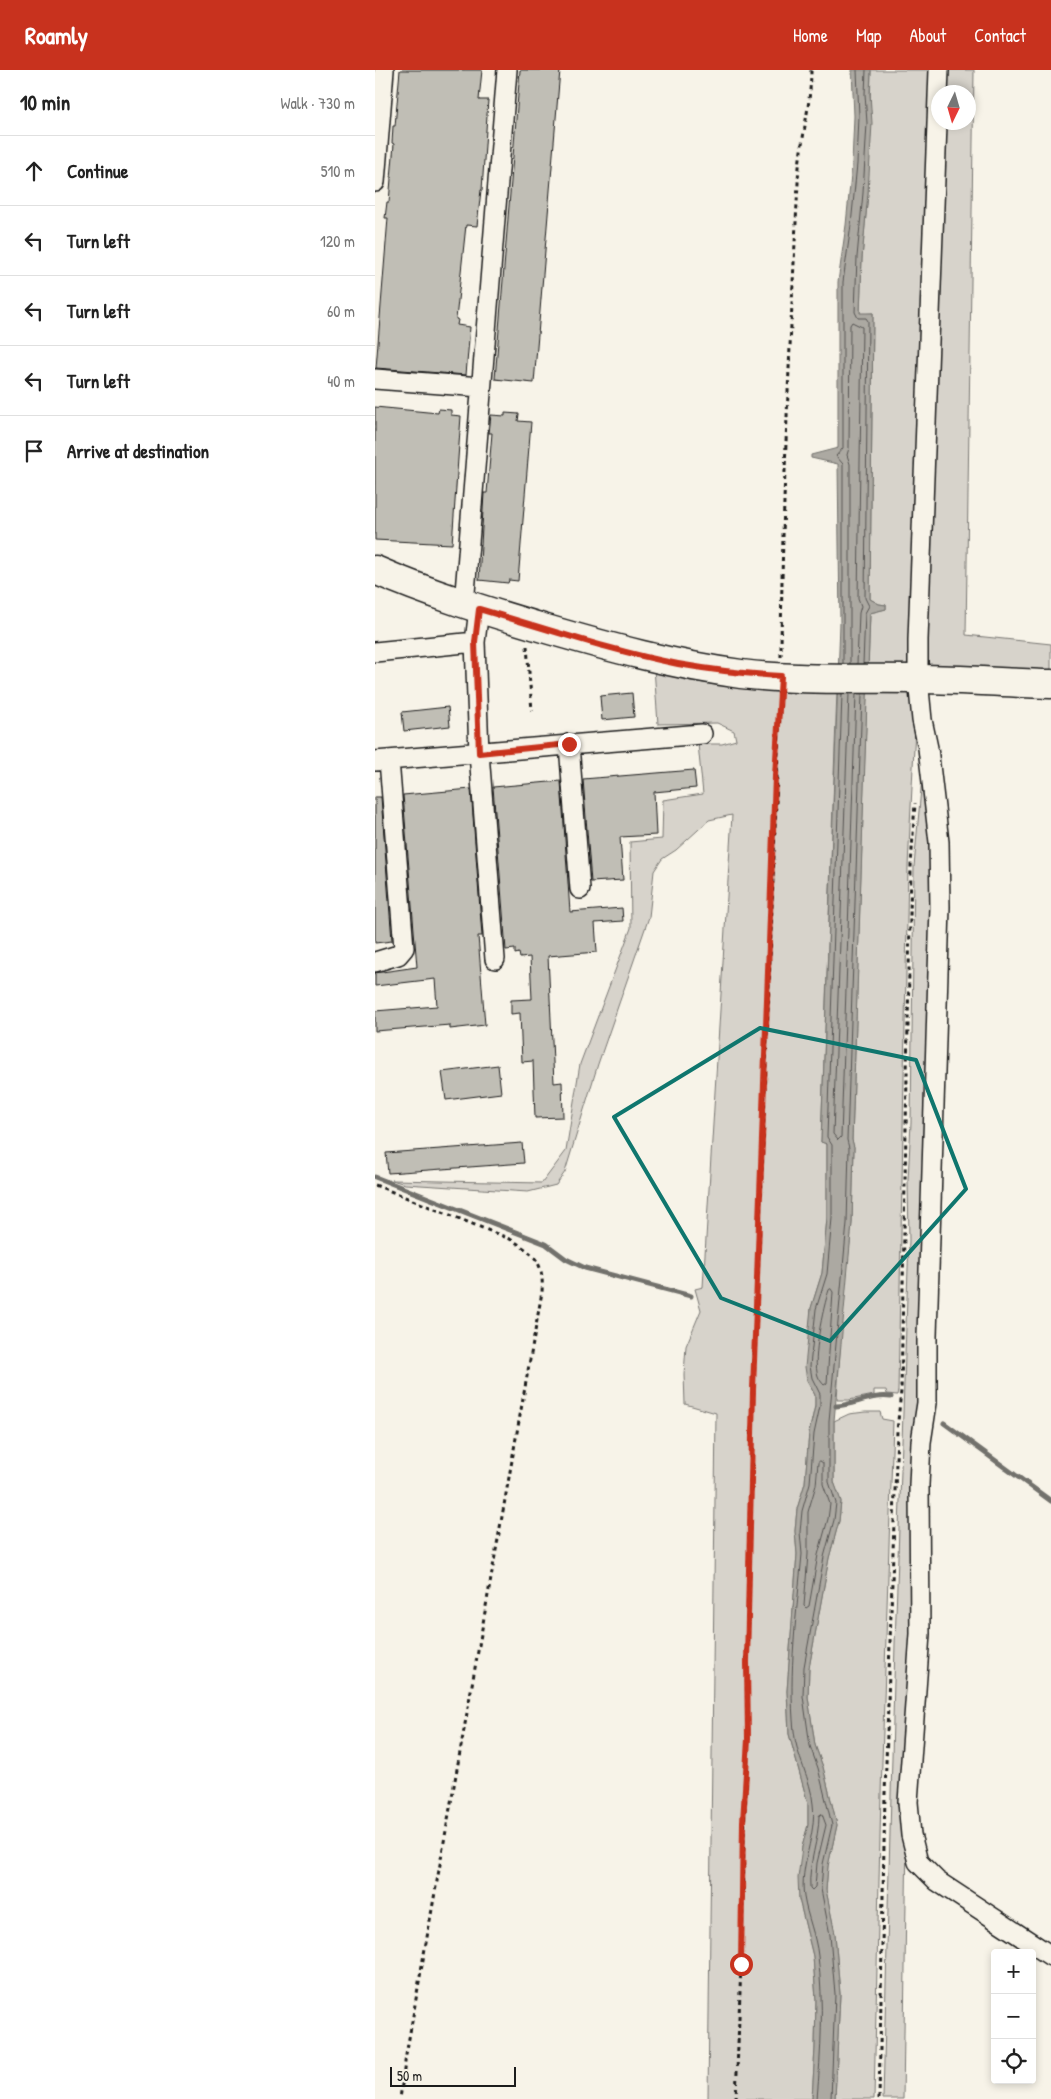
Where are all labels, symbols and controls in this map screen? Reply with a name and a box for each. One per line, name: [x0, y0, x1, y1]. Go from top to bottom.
text: Roamly: [25, 19, 88, 51]
text: Home: [793, 23, 828, 48]
text: Map: [856, 23, 881, 48]
text: About: [909, 23, 946, 48]
text: Contact: [974, 23, 1026, 48]
north arrow: [931, 85, 976, 130]
text: 10 min: [20, 88, 70, 117]
text: Walk · 730 m: [281, 92, 355, 114]
icon: ahead: [20, 157, 48, 185]
text: Continue: [67, 158, 128, 184]
text: 510 m: [321, 160, 355, 182]
icon: left: [20, 227, 48, 255]
text: Turn left: [67, 228, 130, 254]
text: 120 m: [320, 230, 355, 252]
icon: left: [20, 297, 48, 325]
text: Turn left: [67, 298, 130, 324]
text: 60 m: [327, 300, 355, 322]
icon: left: [20, 367, 48, 395]
text: Turn left: [67, 368, 130, 394]
text: 40 m: [327, 370, 355, 392]
icon: arrive: [20, 437, 48, 465]
text: Arrive at destination: [67, 438, 209, 464]
route end: [558, 733, 581, 756]
map controls: [991, 1949, 1036, 2084]
button: +: [991, 1949, 1036, 1994]
route start: [730, 1953, 753, 1976]
button: −: [991, 1994, 1036, 2039]
button: locate: [991, 2039, 1036, 2084]
scale bar: [390, 2064, 516, 2087]
text: 50 m: [397, 2066, 422, 2085]

